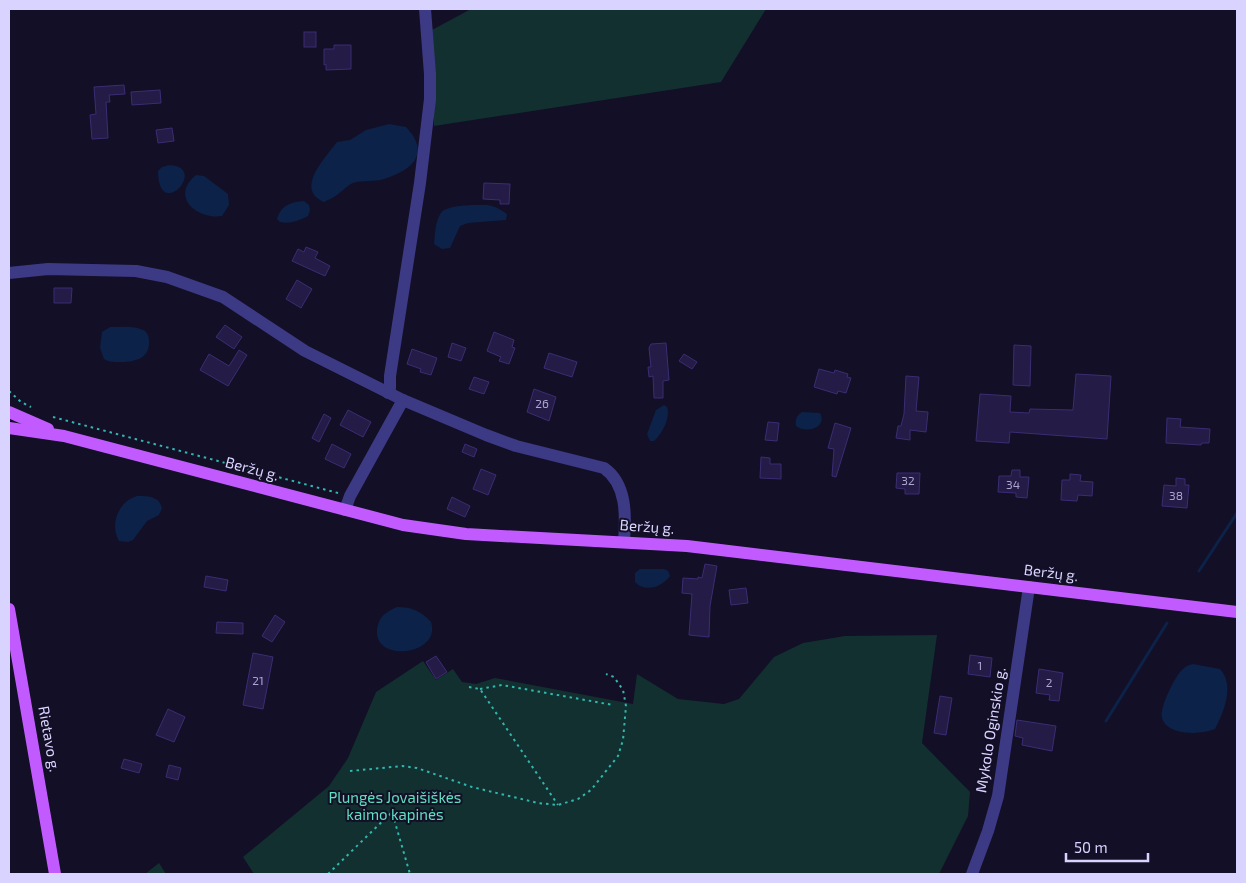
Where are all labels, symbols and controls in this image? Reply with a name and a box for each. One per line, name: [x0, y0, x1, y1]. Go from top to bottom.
house number: 26: [535, 396, 549, 410]
street label: Beržų g.: [223, 452, 281, 484]
house number: 32: [901, 473, 915, 487]
house number: 34: [1006, 477, 1020, 491]
house number: 38: [1169, 488, 1183, 502]
street label: Beržų g.: [619, 515, 675, 537]
street label: Beržų g.: [1023, 560, 1079, 584]
house number: 1: [978, 658, 982, 672]
street label: Mykolo Oginskio g.: [971, 666, 1009, 794]
house number: 21: [252, 673, 264, 687]
house number: 2: [1046, 675, 1053, 689]
street label: Rietavo g.: [35, 705, 65, 773]
park label: Plungės Jovaišiškės kaimo kapinės: [328, 788, 462, 823]
scale bar: [1066, 830, 1148, 862]
text: 50 m: [1074, 838, 1108, 856]

